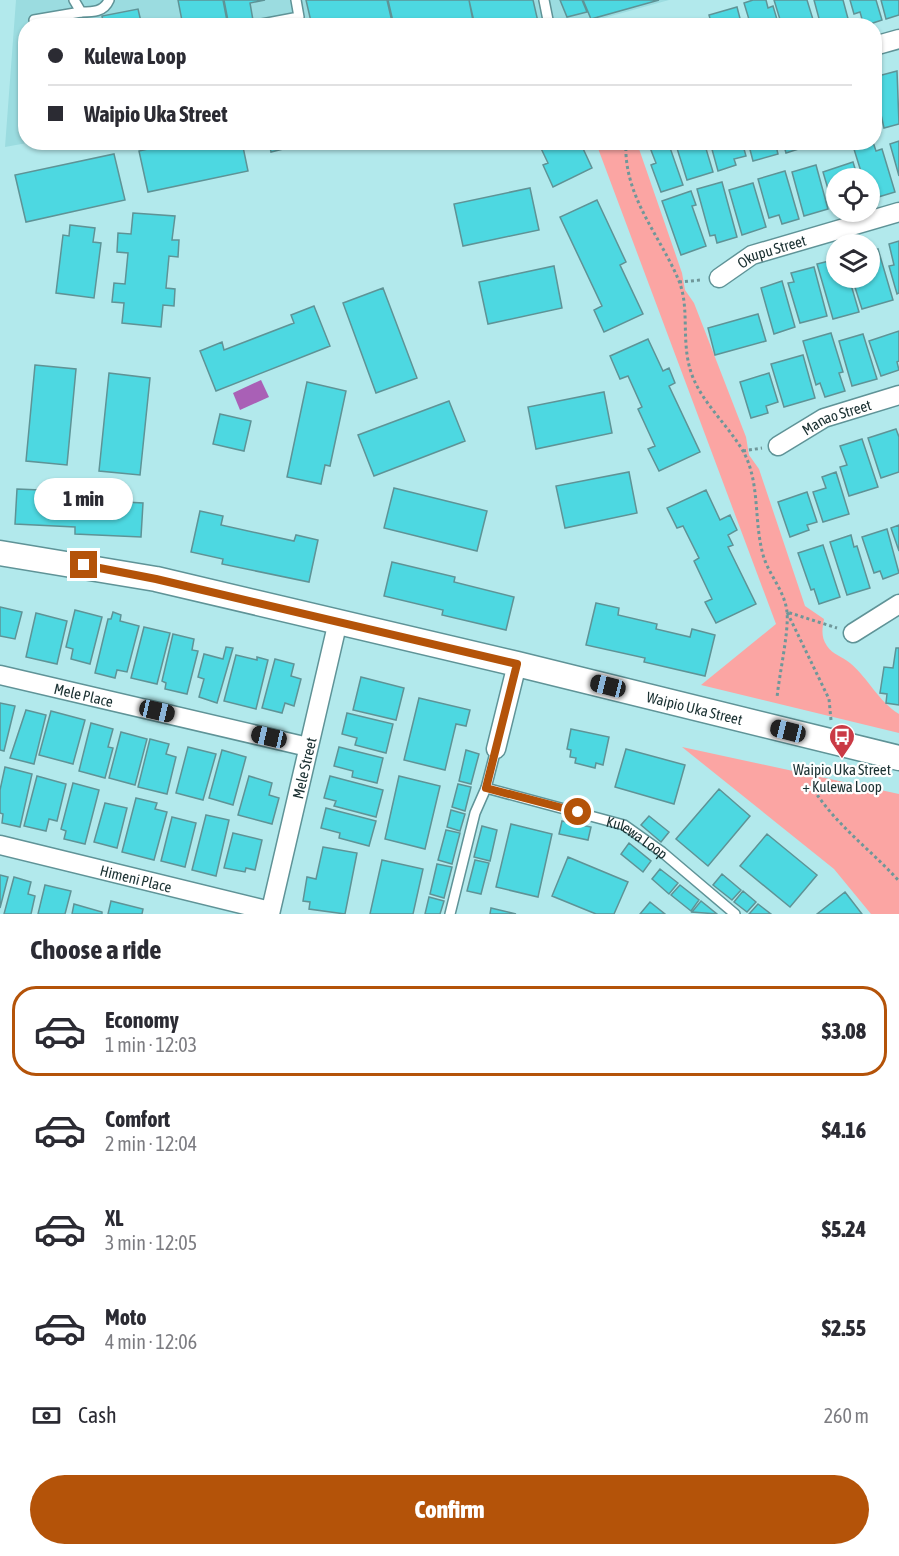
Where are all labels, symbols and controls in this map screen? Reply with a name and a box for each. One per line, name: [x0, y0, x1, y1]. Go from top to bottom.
text: Kulewa Loop: [84, 43, 186, 69]
text: Waipio Uka Street: [84, 101, 228, 127]
map controls: [826, 168, 880, 288]
button: locate: [826, 168, 880, 222]
street label: Okupu Street: [734, 231, 808, 271]
button: layers: [826, 234, 880, 288]
street label: Manao Street: [799, 396, 873, 438]
callout: 1 min: [34, 478, 134, 520]
text: 1 min: [63, 487, 104, 510]
route end: [70, 551, 97, 578]
car: [588, 673, 628, 699]
street label: Mele Place: [52, 679, 115, 710]
street label: Waipio Uka Street: [645, 688, 744, 728]
car: [137, 698, 177, 724]
car: [768, 718, 808, 744]
bus stop icon: Waipio Uka Street + Kulewa Loop: [827, 722, 857, 760]
car: [249, 724, 289, 750]
street label: Mele Street: [289, 735, 319, 800]
place label: Waipio Uka Street + Kulewa Loop: [793, 761, 891, 795]
route start: [564, 798, 591, 825]
street label: Kulewa Loop: [605, 812, 672, 862]
street label: Himeni Place: [98, 861, 174, 895]
text: Choose a ride: [30, 934, 162, 965]
icon: car: [33, 1004, 87, 1058]
text: Economy: [105, 1007, 179, 1033]
text: $3.08: [822, 1018, 866, 1044]
text: 1 min · 12:03: [105, 1033, 197, 1056]
icon: car: [33, 1103, 87, 1157]
text: Comfort: [105, 1106, 170, 1132]
text: $4.16: [822, 1117, 866, 1143]
text: 2 min · 12:04: [105, 1132, 197, 1155]
icon: car: [33, 1202, 87, 1256]
text: XL: [105, 1205, 123, 1231]
text: $5.24: [822, 1216, 866, 1242]
text: 3 min · 12:05: [105, 1231, 197, 1254]
icon: car: [33, 1301, 87, 1355]
text: Moto: [105, 1304, 147, 1330]
text: $2.55: [822, 1315, 866, 1341]
text: 4 min · 12:06: [105, 1330, 197, 1353]
icon: cash: [30, 1399, 63, 1432]
text: Cash: [78, 1402, 117, 1428]
text: 260 m: [824, 1404, 869, 1427]
button: Confirm: [30, 1475, 869, 1544]

